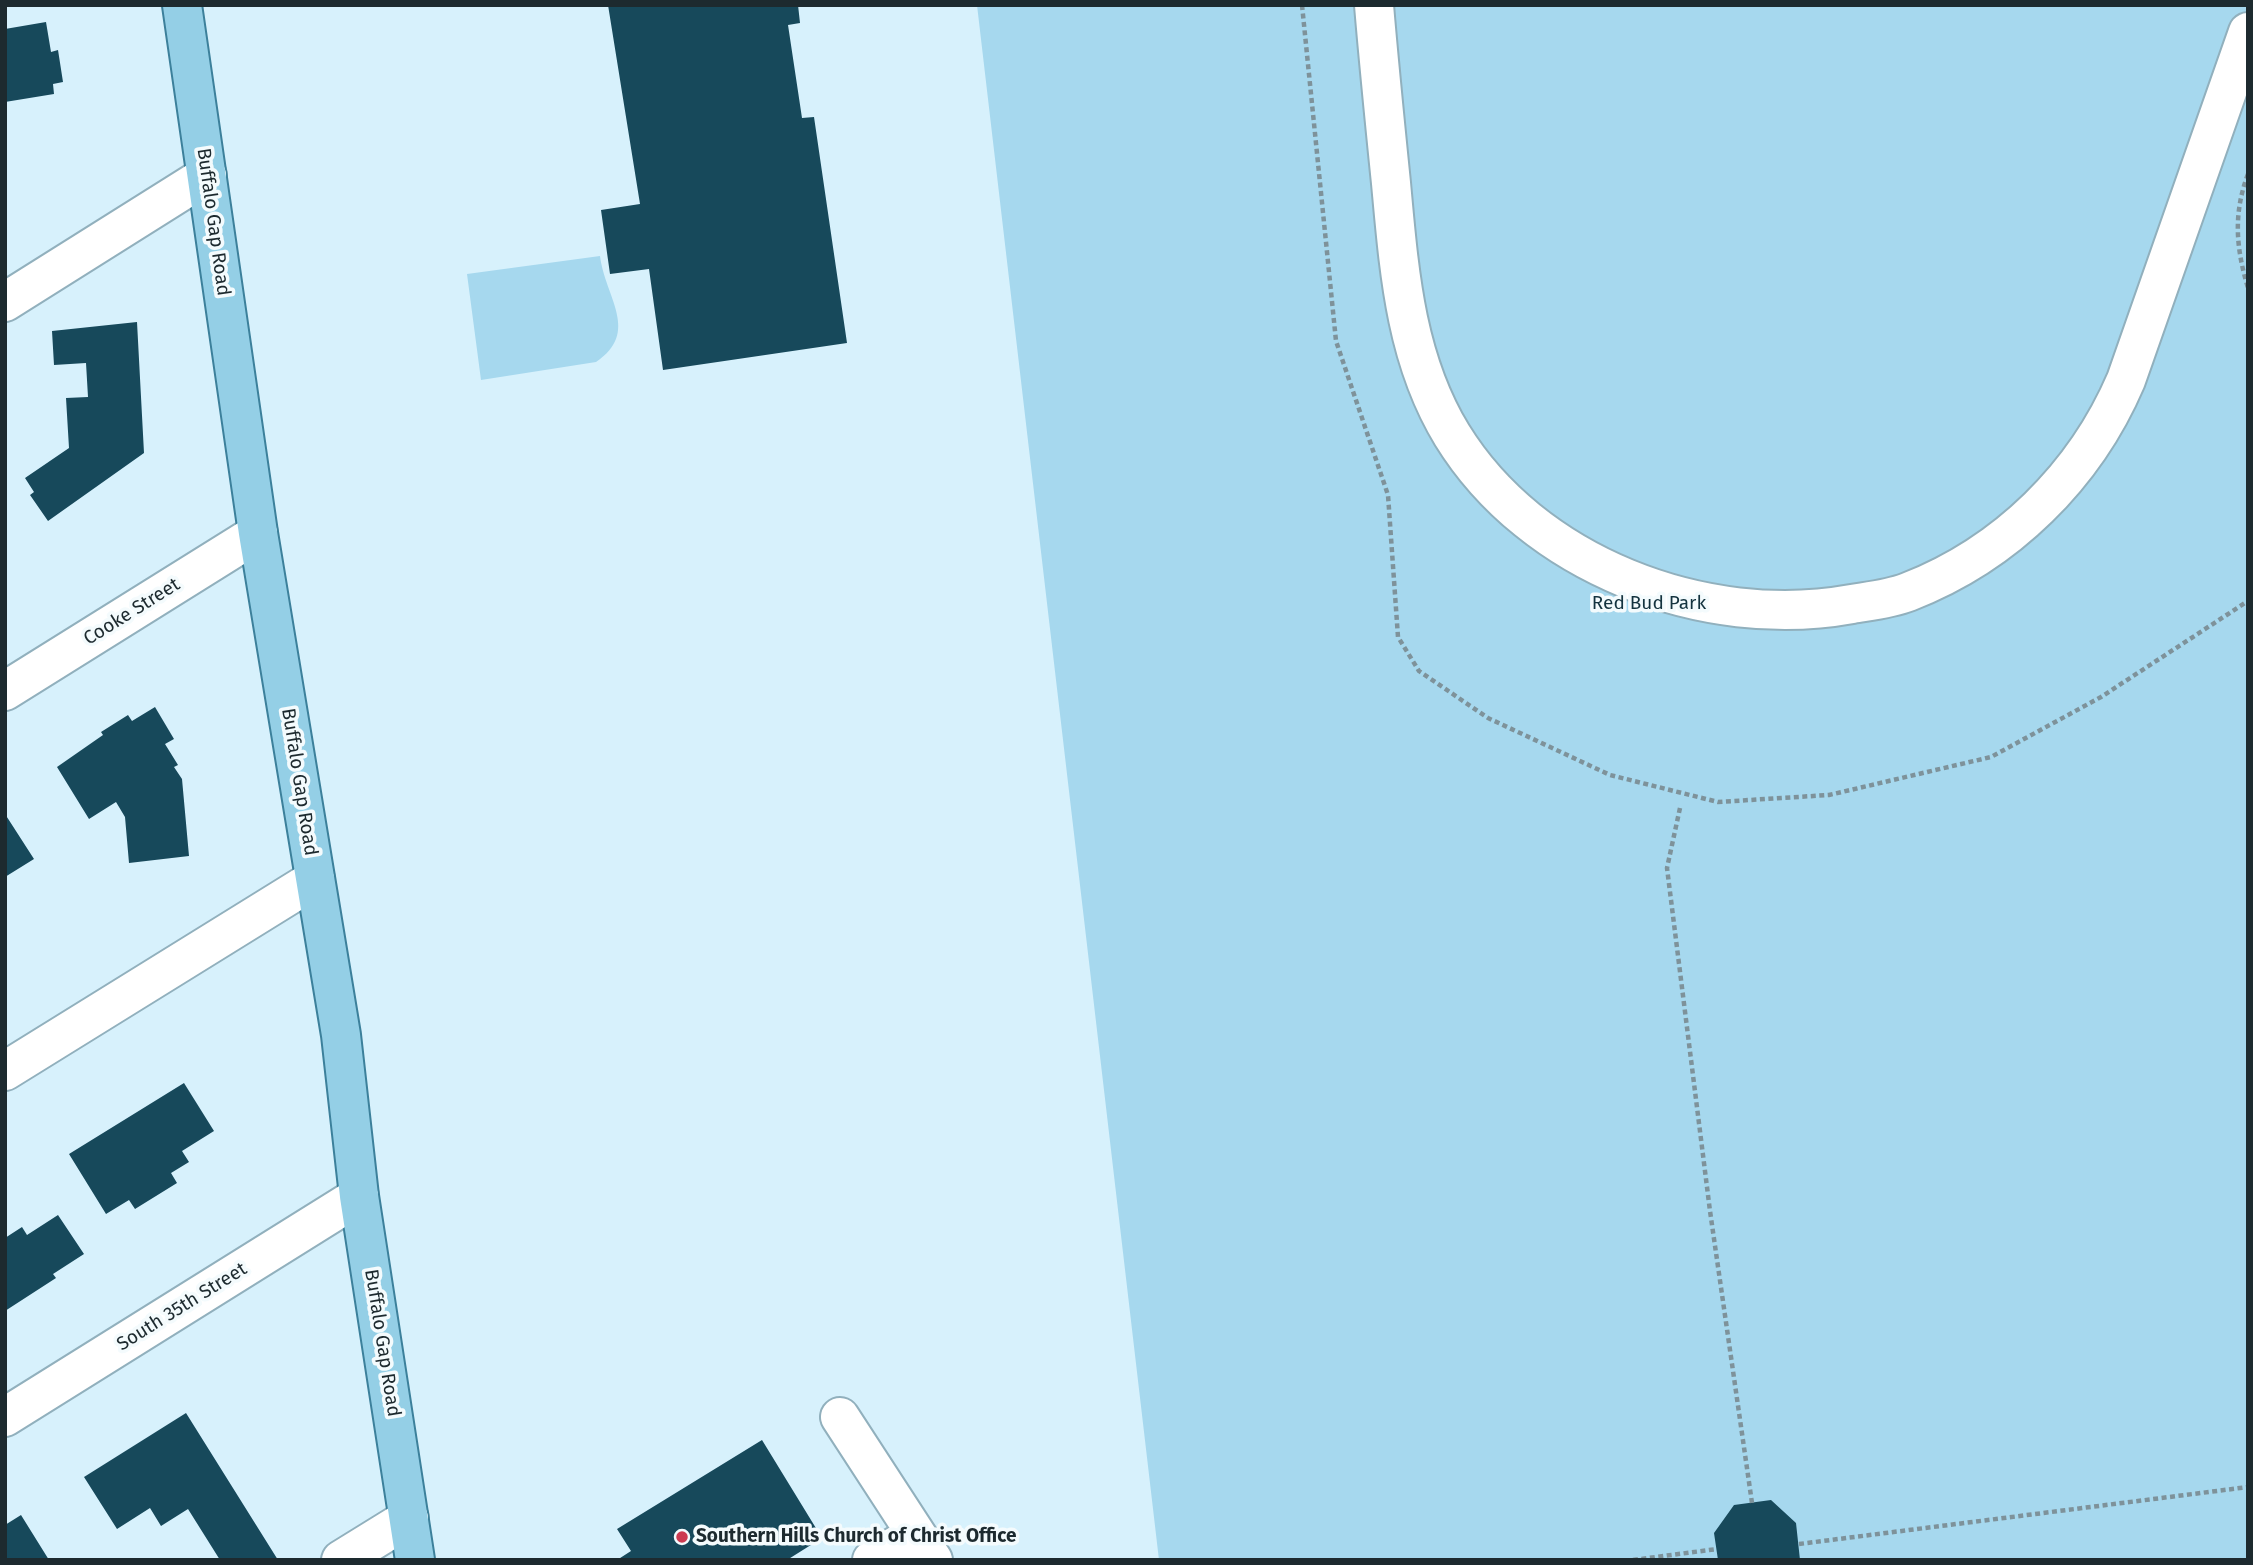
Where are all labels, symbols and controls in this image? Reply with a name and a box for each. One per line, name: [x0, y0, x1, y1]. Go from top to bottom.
street label: Buffalo Gap Road: [191, 147, 235, 297]
street label: Cooke Street: [80, 573, 184, 651]
park label: Red Bud Park: [1592, 593, 1706, 615]
street label: Buffalo Gap Road: [276, 707, 322, 857]
street label: South 35th Street: [113, 1258, 251, 1356]
street label: Buffalo Gap Road: [359, 1268, 405, 1418]
place label: Southern Hills Church of Christ Office: [696, 1526, 1016, 1548]
marker: Southern Hills Church of Christ Office: [674, 1529, 690, 1545]

